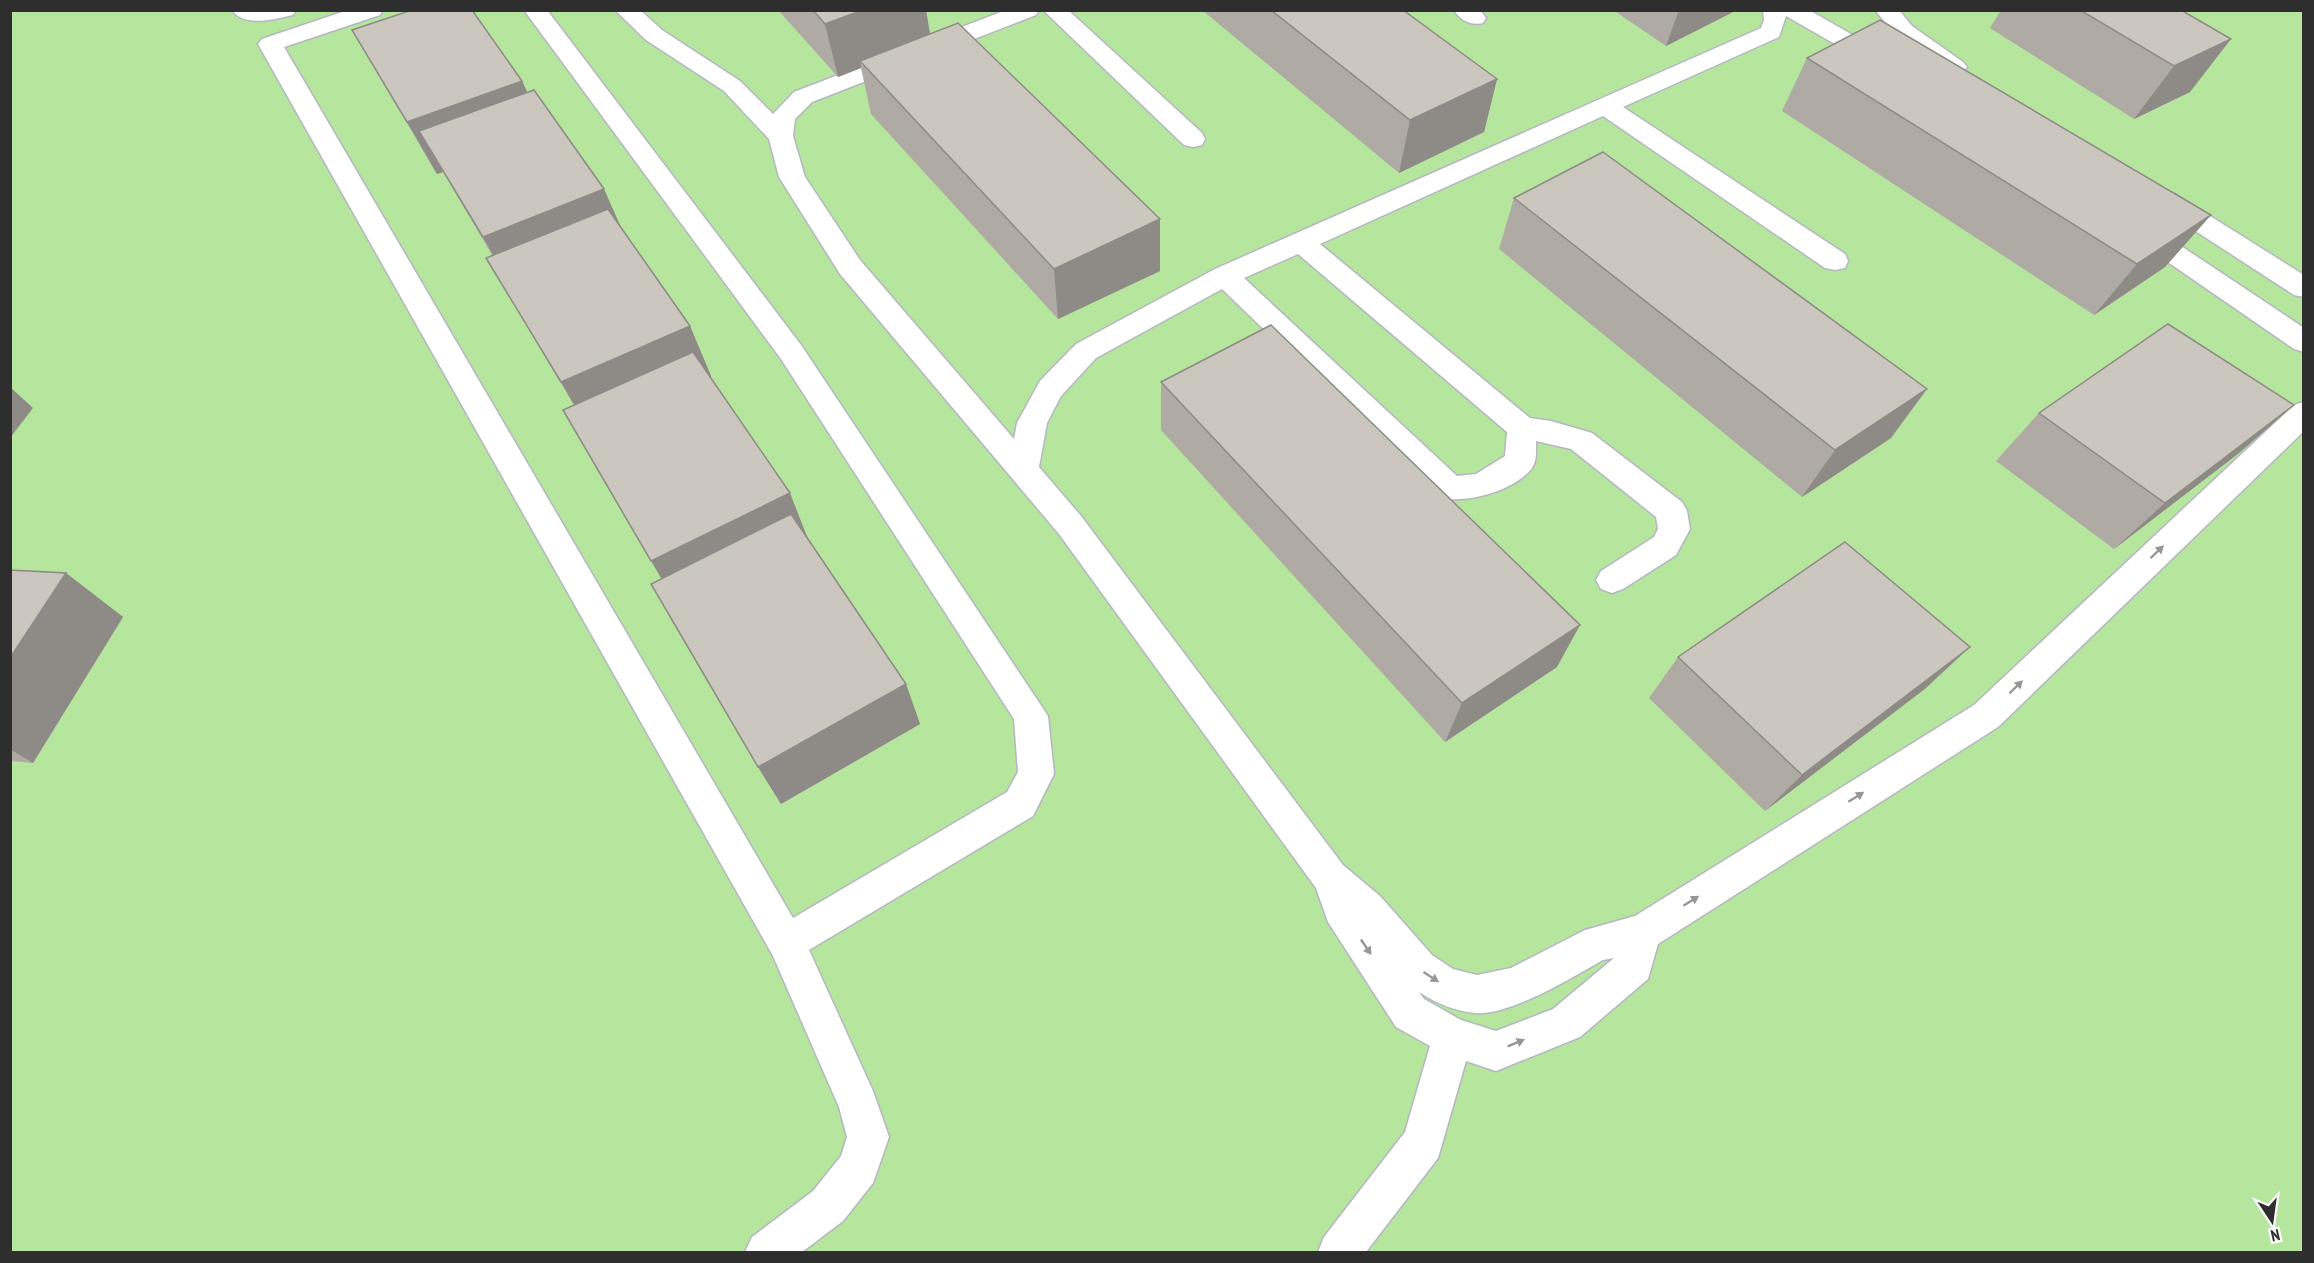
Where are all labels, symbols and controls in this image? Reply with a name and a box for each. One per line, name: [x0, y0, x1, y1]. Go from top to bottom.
one-way arrow: [2150, 546, 2164, 560]
one-way arrow: [2008, 681, 2023, 694]
one-way arrow: [1848, 792, 1864, 803]
one-way arrow: [1683, 896, 1699, 907]
one-way arrow: [1360, 939, 1372, 955]
one-way arrow: [1423, 971, 1439, 982]
one-way arrow: [1507, 1038, 1525, 1048]
north arrow: [2242, 1191, 2302, 1251]
text: N: [2269, 1225, 2282, 1246]

